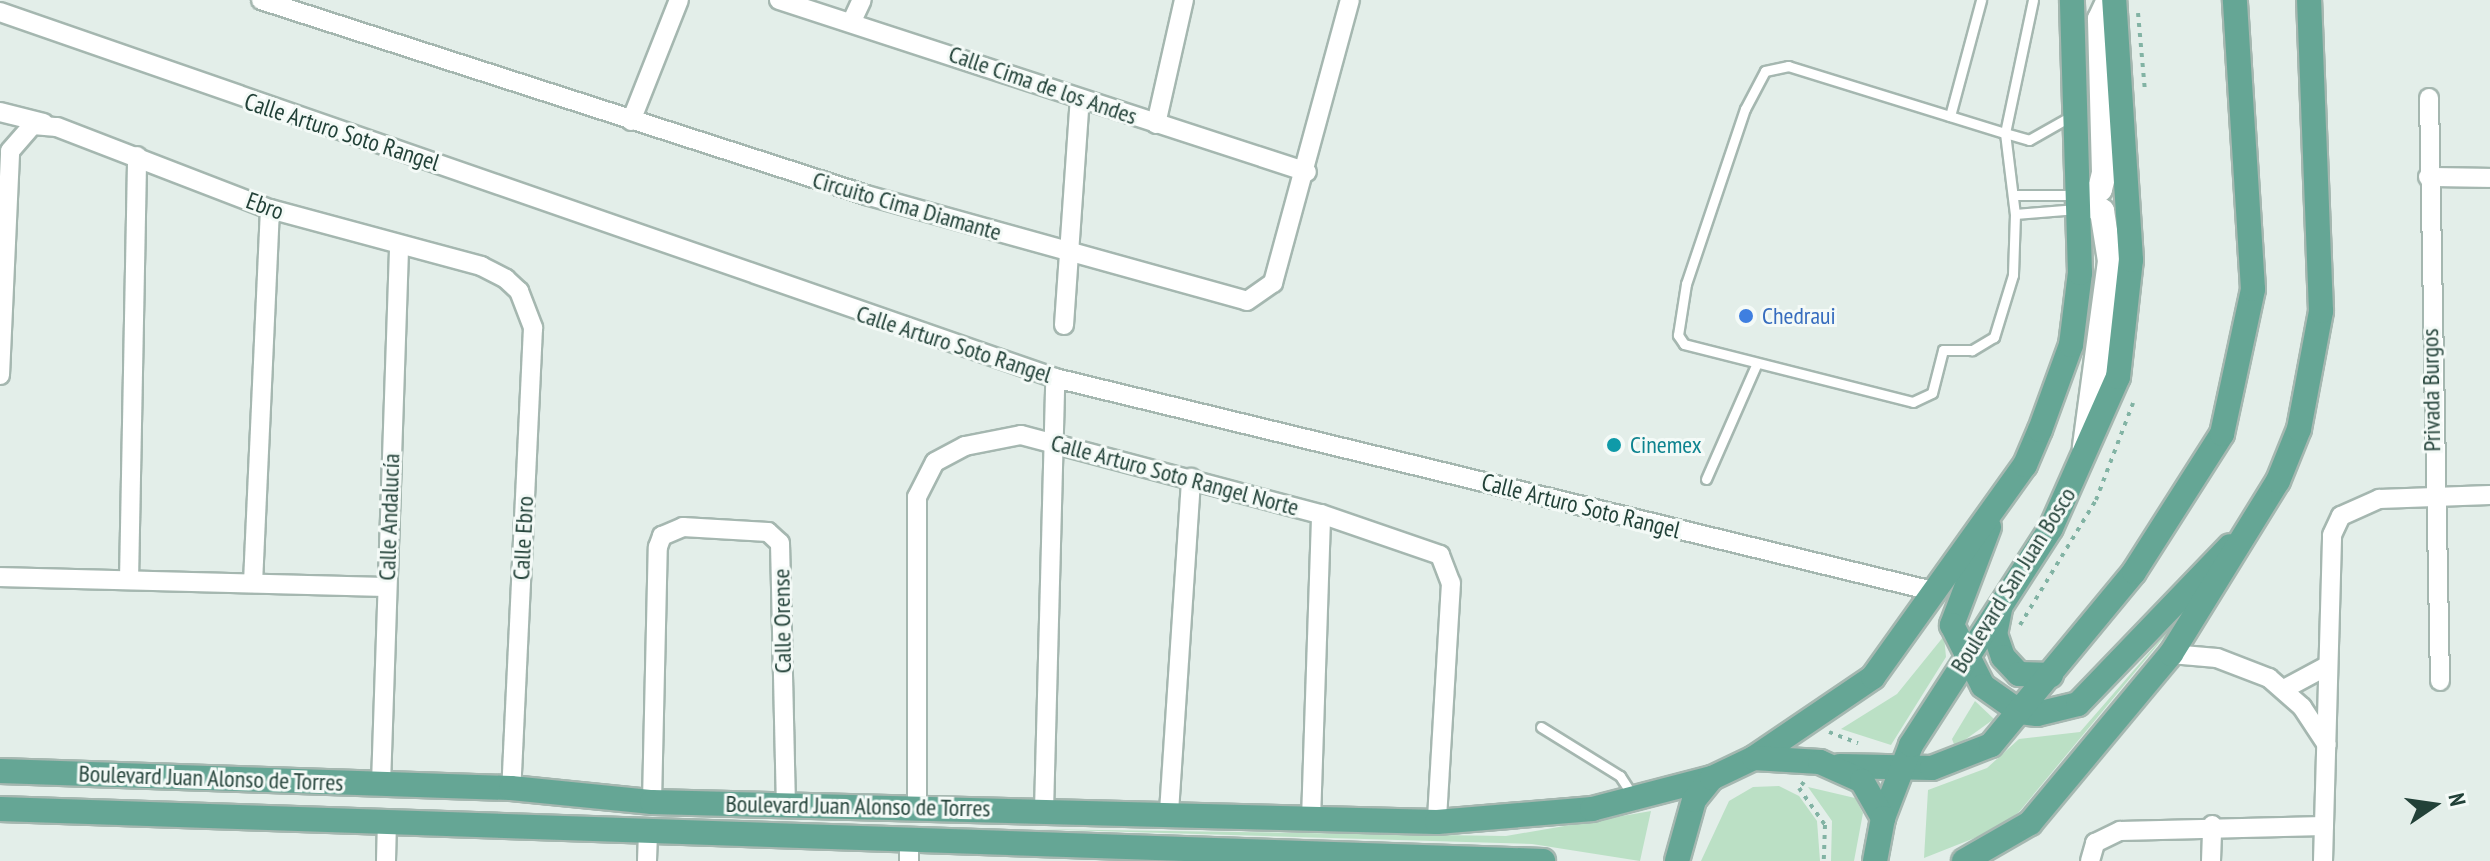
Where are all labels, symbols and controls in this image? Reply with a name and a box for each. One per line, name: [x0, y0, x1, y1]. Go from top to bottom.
street label: Calle Cima de los Andes: [945, 39, 1141, 131]
street label: Calle Arturo Soto Rangel: [241, 87, 443, 177]
street label: Circuito Cima Diamante: [809, 165, 1005, 247]
street label: Ebro: [242, 186, 288, 226]
street label: Calle Arturo Soto Rangel: [853, 299, 1055, 389]
place label: Chedraui: [1762, 302, 1836, 330]
marker: Chedraui: [1737, 307, 1755, 325]
street label: Privada Burgos: [2416, 328, 2446, 452]
street label: Calle Arturo Soto Rangel Norte: [1048, 428, 1302, 522]
place label: Cinemex: [1630, 431, 1702, 459]
marker: Cinemex: [1605, 436, 1623, 454]
street label: Calle Andalucía: [372, 453, 406, 581]
street label: Calle Arturo Soto Rangel: [1479, 467, 1683, 545]
street label: Boulevard San Juan Bosco: [1944, 482, 2082, 678]
street label: Calle Ebro: [506, 495, 540, 581]
street label: Calle Orense: [767, 568, 797, 674]
street label: Boulevard Juan Alonso de Torres: [77, 759, 345, 797]
north arrow: [2394, 765, 2474, 845]
street label: Boulevard Juan Alonso de Torres: [725, 789, 991, 823]
text: N: [2442, 791, 2472, 809]

